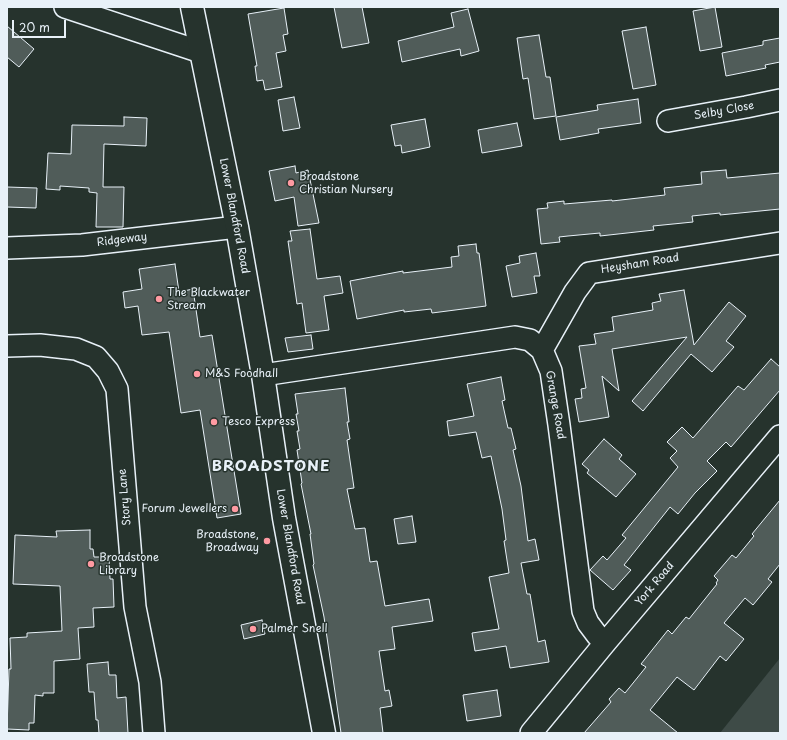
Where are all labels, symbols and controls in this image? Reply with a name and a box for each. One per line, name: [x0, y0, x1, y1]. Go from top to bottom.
scale bar: [14, 12, 68, 38]
text: 20 m: [19, 18, 50, 36]
street label: Selby Close: [693, 99, 755, 123]
street label: Lower Blandford Road: [216, 157, 252, 275]
place label: Broadstone Christian Nursery: [299, 170, 393, 196]
marker: Broadstone Christian Nursery: [286, 178, 296, 188]
street label: Ridgeway: [96, 230, 148, 250]
street label: Heysham Road: [600, 251, 680, 277]
place label: The Blackwater Stream: [167, 286, 250, 312]
marker: The Blackwater Stream: [154, 294, 164, 304]
place label: M&S Foodhall: [205, 367, 278, 381]
marker: M&S Foodhall: [192, 369, 202, 379]
street label: Grange Road: [542, 370, 568, 440]
place label: Tesco Express: [222, 415, 295, 429]
marker: Tesco Express: [209, 417, 219, 427]
district label: BROADSTONE: [212, 458, 330, 476]
street label: Story Lane: [116, 468, 134, 526]
street label: Lower Blandford Road: [273, 488, 307, 606]
place label: Forum Jewellers: [142, 502, 227, 516]
marker: Forum Jewellers: [230, 504, 240, 514]
place label: Broadstone, Broadway: [196, 528, 259, 554]
marker: Broadstone, Broadway: [262, 536, 272, 546]
place label: Broadstone Library: [99, 551, 159, 577]
marker: Broadstone Library: [86, 559, 96, 569]
street label: York Road: [633, 559, 677, 609]
place label: Palmer Snell: [261, 622, 327, 636]
marker: Palmer Snell: [248, 624, 258, 634]

